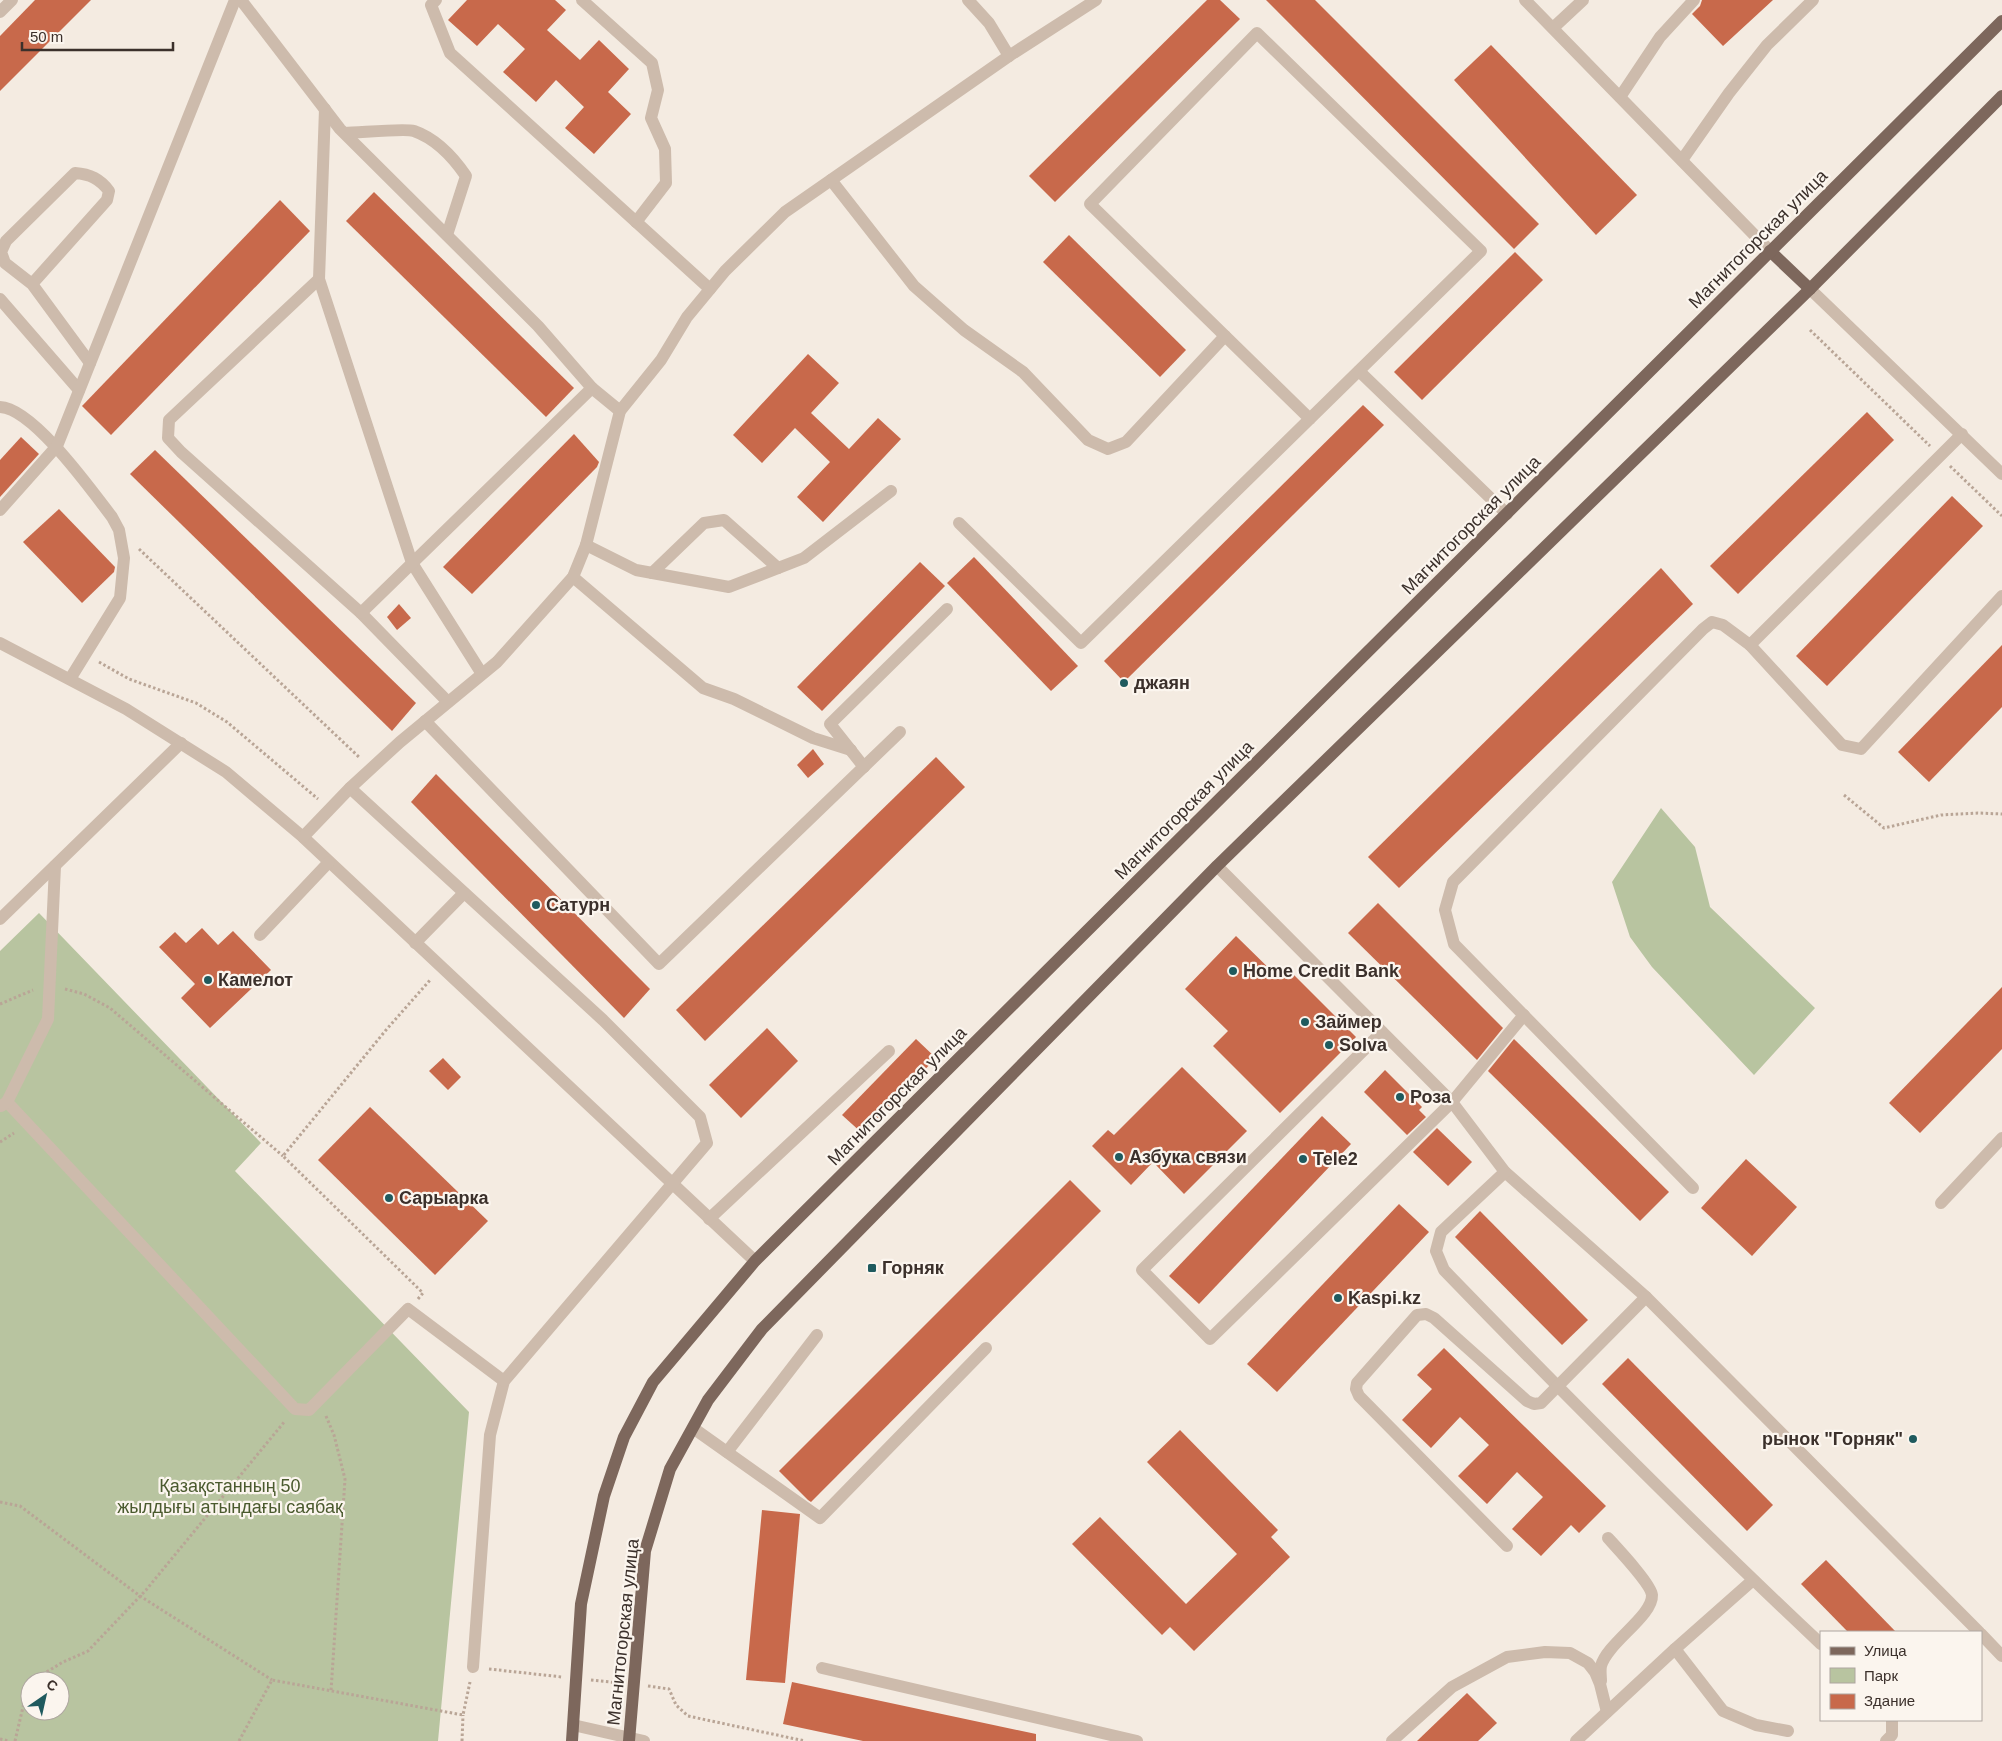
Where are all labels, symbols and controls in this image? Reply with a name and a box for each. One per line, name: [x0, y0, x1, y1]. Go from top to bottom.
scale bar: [22, 20, 174, 52]
text: 50 m: [30, 28, 63, 45]
street label: Магнитогорская улица: [1685, 165, 1832, 312]
street label: Магнитогорская улица: [1398, 451, 1545, 598]
place label: джаян: [1134, 673, 1190, 693]
marker: джаян: [1118, 677, 1130, 689]
street label: Магнитогорская улица: [1111, 736, 1258, 883]
place label: Сатурн: [546, 895, 610, 915]
marker: Сатурн: [530, 899, 542, 911]
place label: Home Credit Bank: [1243, 961, 1400, 981]
marker: Home Credit Bank: [1227, 965, 1239, 977]
place label: Камелот: [218, 970, 293, 990]
marker: Камелот: [202, 974, 214, 986]
place label: Займер: [1315, 1012, 1382, 1032]
marker: Займер: [1299, 1016, 1311, 1028]
street label: Магнитогорская улица: [824, 1022, 971, 1169]
place label: Solva: [1339, 1035, 1388, 1055]
marker: Solva: [1323, 1039, 1335, 1051]
place label: Роза: [1410, 1087, 1452, 1107]
marker: Роза: [1394, 1091, 1406, 1103]
place label: Азбука связи: [1129, 1147, 1247, 1167]
place label: Tele2: [1313, 1149, 1358, 1169]
marker: Азбука связи: [1113, 1151, 1125, 1163]
marker: Tele2: [1297, 1153, 1309, 1165]
place label: Сарыарка: [399, 1188, 490, 1208]
marker: Сарыарка: [383, 1192, 395, 1204]
place label: Горняк: [882, 1258, 945, 1278]
marker: Горняк: [866, 1262, 878, 1274]
place label: Kaspi.kz: [1348, 1288, 1421, 1308]
marker: Kaspi.kz: [1332, 1292, 1344, 1304]
place label: рынок "Горняк": [1762, 1429, 1903, 1449]
marker: рынок "Горняк": [1907, 1433, 1919, 1445]
park label: Қазақстанның 50 жылдығы атындағы саябақ: [117, 1476, 343, 1517]
street label: Магнитогорская улица: [603, 1537, 643, 1726]
legend: [1820, 1631, 1982, 1721]
text: Улица: [1864, 1642, 1907, 1659]
text: Парк: [1864, 1667, 1898, 1684]
north arrow: [20, 1671, 70, 1721]
text: С: [44, 1676, 61, 1695]
text: Здание: [1864, 1692, 1915, 1709]

